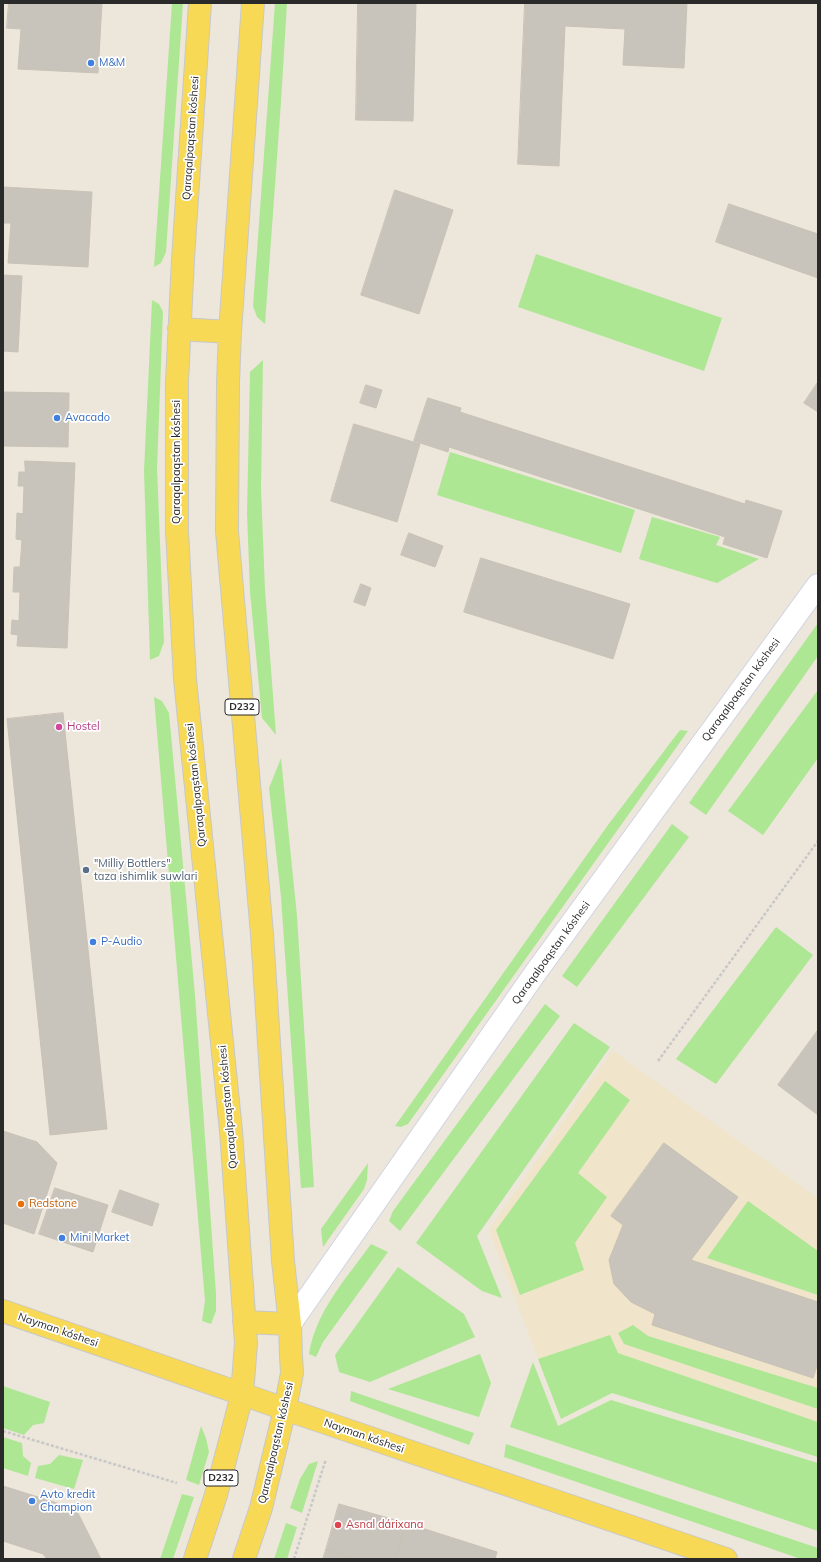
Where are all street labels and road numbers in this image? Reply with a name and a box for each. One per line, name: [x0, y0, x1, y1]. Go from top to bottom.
street label: Qaraqalpaqstan kóshesi: [180, 76, 202, 200]
street label: Qaraqalpaqstan kóshesi: [170, 400, 184, 524]
street label: Qaraqalpaqstan kóshesi: [699, 636, 783, 744]
road number: D232: [225, 699, 259, 715]
street label: Qaraqalpaqstan kóshesi: [183, 723, 209, 847]
street label: Qaraqalpaqstan kóshesi: [509, 899, 593, 1007]
street label: Qaraqalpaqstan kóshesi: [216, 1045, 240, 1169]
street label: Nayman kóshesi: [16, 1310, 100, 1350]
street label: Qaraqalpaqstan kóshesi: [256, 1381, 296, 1505]
street label: Nayman kóshesi: [322, 1416, 406, 1456]
road number: D232: [204, 1470, 238, 1486]

